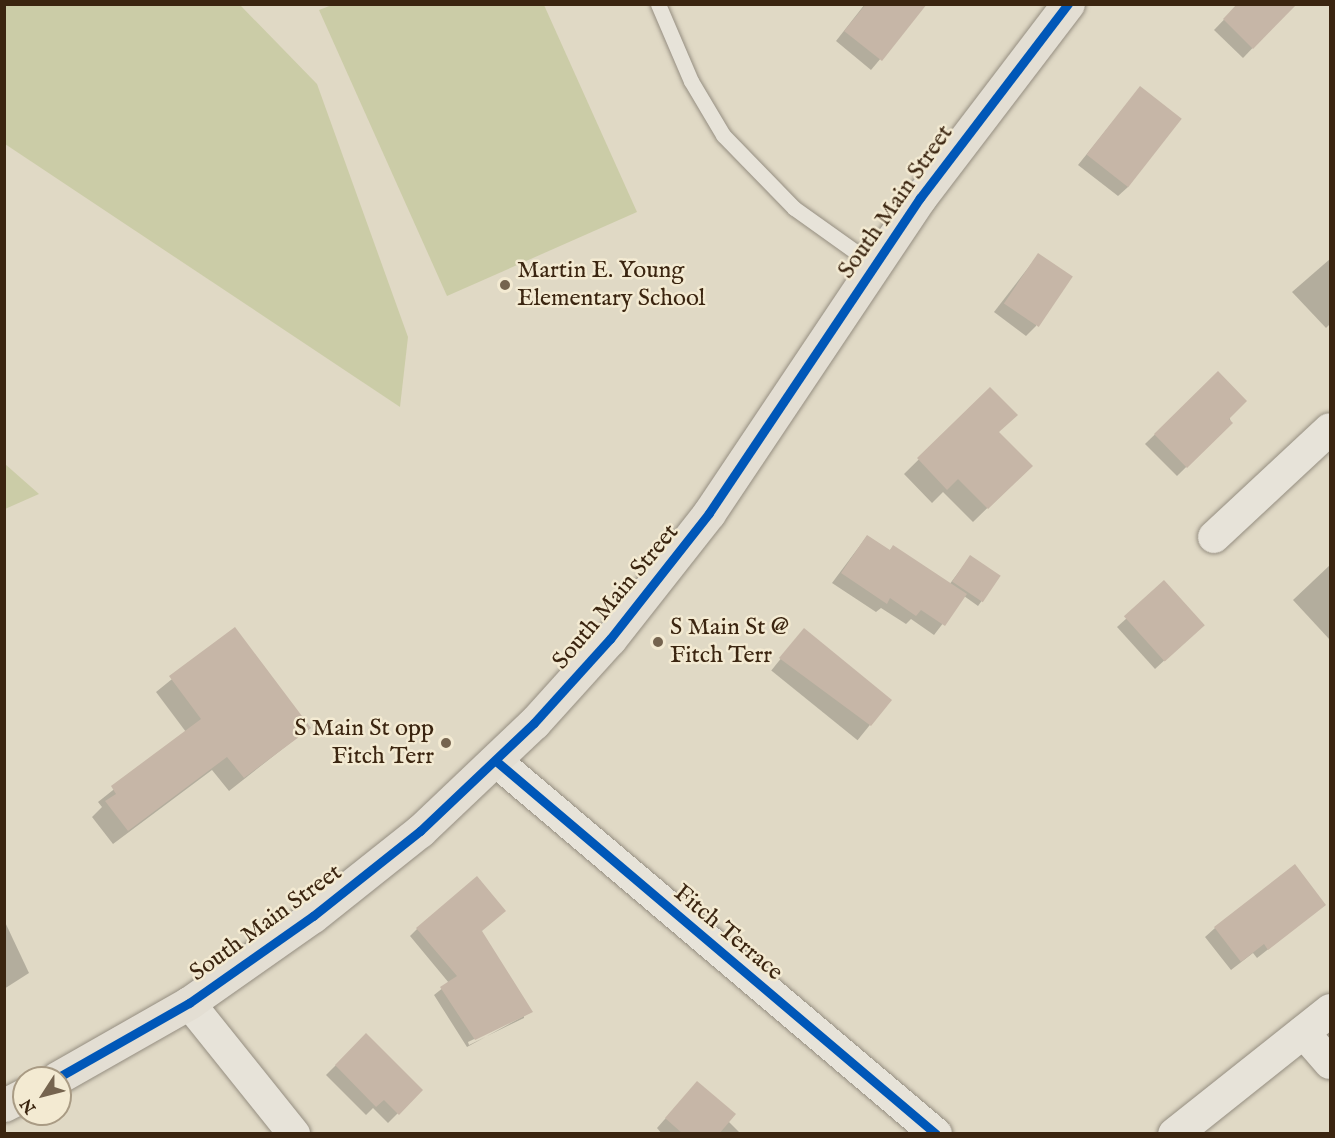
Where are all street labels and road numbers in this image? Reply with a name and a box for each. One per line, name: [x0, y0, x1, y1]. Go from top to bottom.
street label: South Main Street: [832, 120, 960, 284]
street label: South Main Street: [547, 518, 685, 676]
street label: South Main Street: [184, 858, 348, 988]
street label: Fitch Terrace: [667, 879, 789, 987]

